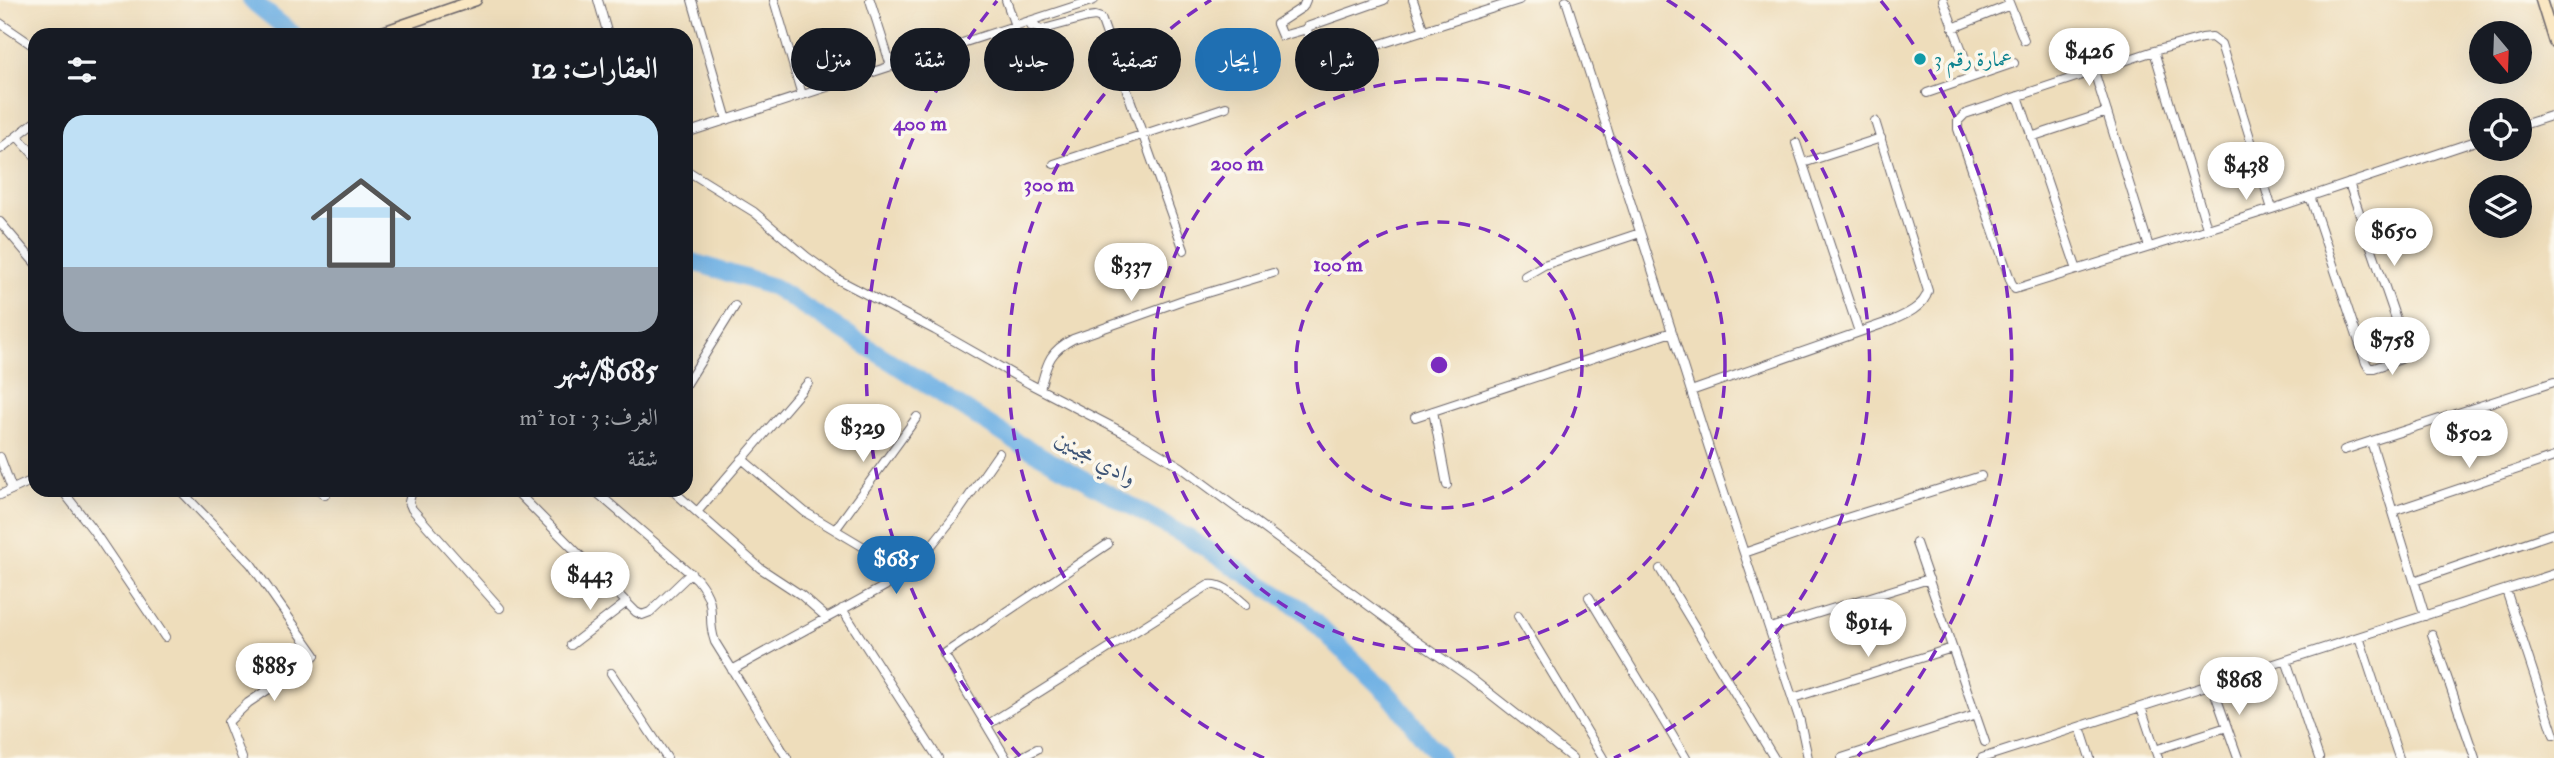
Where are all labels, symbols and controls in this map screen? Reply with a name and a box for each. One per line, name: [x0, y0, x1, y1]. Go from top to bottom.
north arrow: [2469, 21, 2532, 84]
map controls: [2469, 21, 2532, 238]
chip: منزل: [791, 28, 876, 91]
chip: شقة: [890, 28, 970, 91]
chip: جديد: [984, 28, 1074, 91]
chip: تصفية: [1088, 28, 1181, 91]
chip: إيجار: [1195, 28, 1281, 91]
chip: شراء: [1295, 28, 1379, 91]
pin: $426: [2048, 28, 2130, 88]
text: $426: [2065, 36, 2113, 65]
place label: عمارة رقم 3: [1934, 46, 2012, 79]
text: العقارات: 12: [531, 50, 658, 87]
icon: filters: [63, 51, 101, 89]
marker: عمارة رقم 3: [1912, 51, 1928, 67]
button: locate: [2469, 98, 2532, 161]
text: 400 m: [892, 110, 947, 137]
pin: $438: [2205, 142, 2287, 202]
text: 200 m: [1211, 150, 1264, 177]
text: $438: [2223, 150, 2269, 179]
icon: home: [298, 160, 424, 286]
text: 300 m: [1024, 171, 1075, 198]
button: layers: [2469, 175, 2532, 238]
pin: $650: [2353, 208, 2435, 268]
text: $650: [2371, 216, 2417, 245]
pin: $337: [1090, 244, 1172, 303]
text: $337: [1110, 251, 1152, 280]
text: 100 m: [1313, 251, 1364, 278]
pin: $758: [2351, 318, 2433, 377]
text: $758: [2370, 325, 2414, 354]
text: $685/شهر: [556, 352, 658, 389]
centre of rings: [1427, 353, 1451, 377]
text: الغرف: 3 · 101 m²: [519, 403, 658, 432]
pin: $329: [822, 405, 904, 464]
pin: $502: [2428, 410, 2510, 470]
text: $329: [840, 412, 886, 441]
text: $502: [2446, 418, 2492, 447]
water label: وادي مجينين: [1048, 424, 1142, 496]
text: شقة: [628, 444, 658, 473]
pin: $685: [855, 536, 937, 596]
text: $685: [873, 544, 919, 573]
pin: $443: [549, 552, 631, 612]
text: $443: [567, 560, 613, 589]
pin: $914: [1827, 600, 1909, 659]
text: $914: [1845, 607, 1891, 636]
pin: $885: [233, 644, 315, 703]
text: $885: [252, 651, 296, 680]
pin: $868: [2198, 658, 2280, 717]
text: $868: [2216, 665, 2262, 694]

